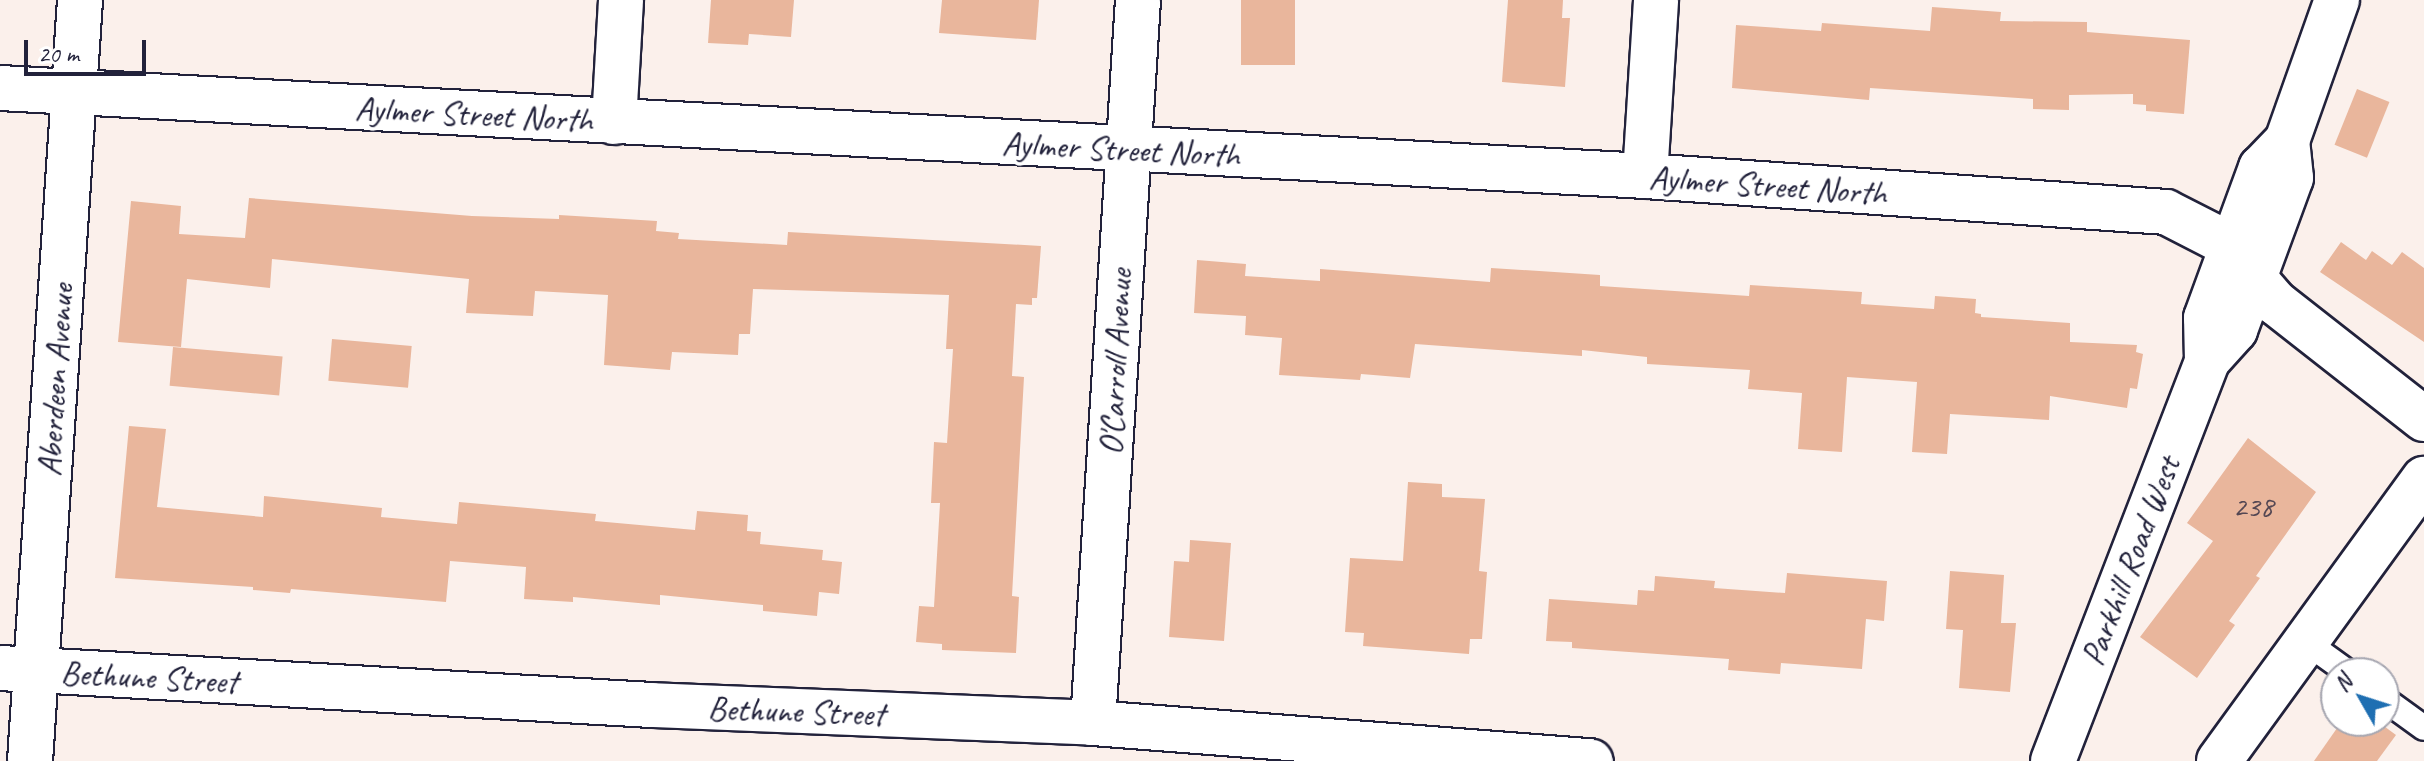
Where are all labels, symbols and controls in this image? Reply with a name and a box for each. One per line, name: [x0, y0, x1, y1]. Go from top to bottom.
scale bar: [28, 24, 150, 74]
text: 20 m: [38, 39, 79, 69]
street label: Aylmer Street North: [354, 87, 594, 141]
street label: Aylmer Street North: [1001, 122, 1241, 176]
street label: Aylmer Street North: [1648, 156, 1888, 214]
street label: O'Carroll Avenue: [1090, 268, 1140, 456]
street label: Aberdeen Avenue: [28, 283, 82, 477]
street label: Parkhill Road West: [2072, 451, 2188, 671]
house number: 238: [2233, 488, 2273, 524]
street label: Bethune Street: [60, 652, 238, 702]
north arrow: [2320, 657, 2400, 737]
text: N: [2328, 669, 2358, 697]
street label: Bethune Street: [707, 688, 885, 734]

